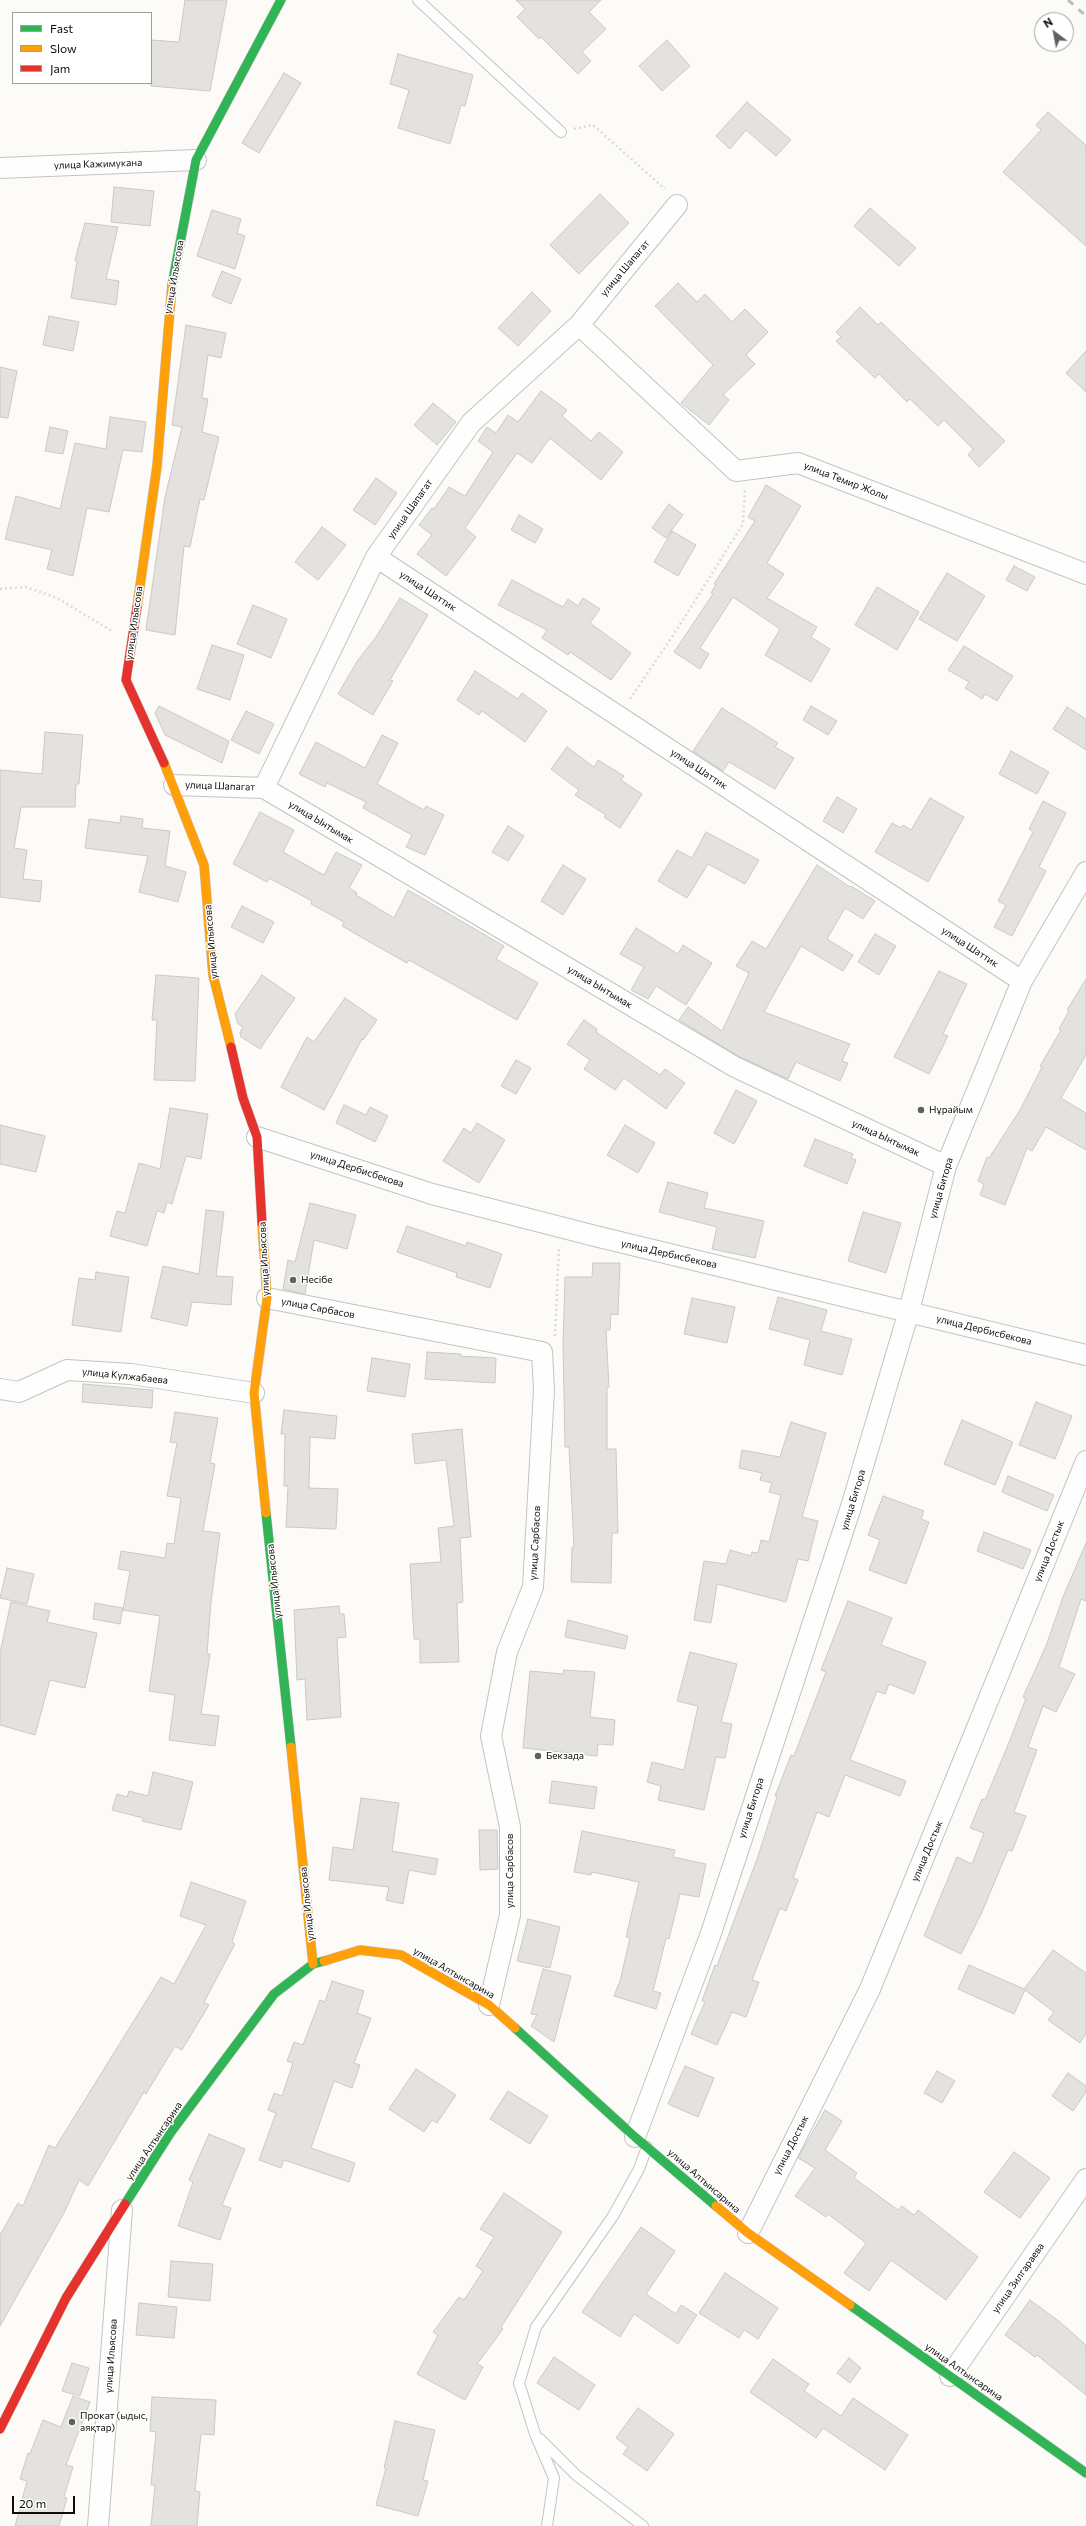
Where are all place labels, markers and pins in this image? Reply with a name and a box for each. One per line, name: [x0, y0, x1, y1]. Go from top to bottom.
place label: Нұрайым: [929, 1104, 973, 1116]
marker: Нұрайым: [916, 1105, 926, 1115]
place label: Несібе: [301, 1274, 333, 1286]
marker: Несібе: [288, 1275, 298, 1285]
place label: Бекзада: [546, 1750, 584, 1762]
marker: Бекзада: [533, 1751, 543, 1761]
place label: Прокат (ыдыс, аяқтар): [80, 2410, 148, 2434]
marker: Прокат (ыдыс, аяқтар): [67, 2417, 77, 2427]

